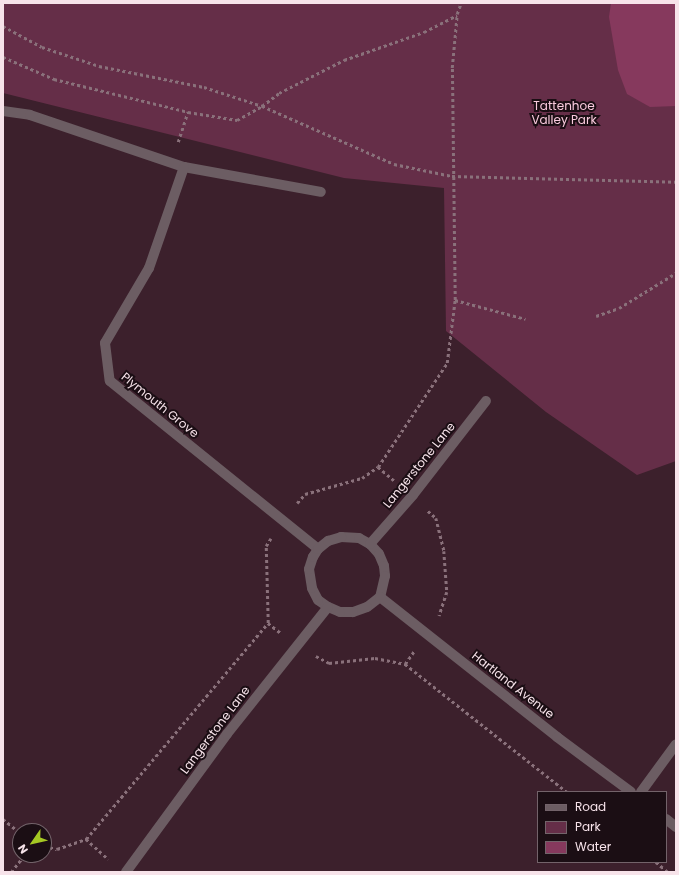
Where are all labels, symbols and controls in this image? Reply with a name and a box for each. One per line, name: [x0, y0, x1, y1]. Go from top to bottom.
park label: Tattenhoe Valley Park: [531, 99, 597, 127]
street label: Plymouth Grove: [118, 369, 202, 441]
street label: Langerstone Lane: [380, 419, 458, 511]
street label: Hartland Avenue: [469, 648, 557, 722]
street label: Langerstone Lane: [177, 683, 253, 777]
legend: [537, 791, 667, 863]
text: Road: [575, 798, 606, 815]
text: Park: [575, 818, 601, 835]
north arrow: [12, 823, 52, 863]
text: Water: [575, 838, 611, 855]
text: N: [14, 841, 32, 857]

